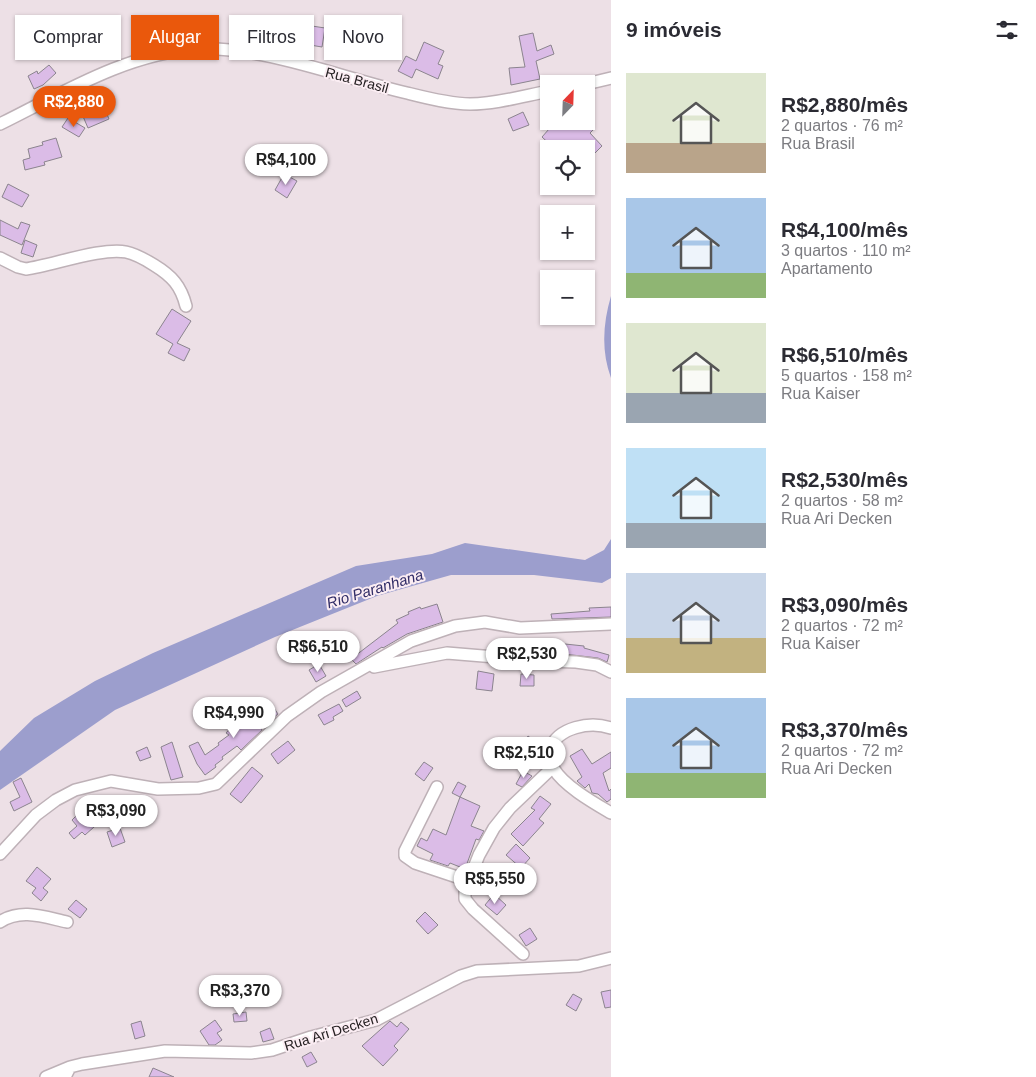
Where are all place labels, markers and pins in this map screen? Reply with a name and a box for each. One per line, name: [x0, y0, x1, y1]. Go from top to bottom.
pin: R$2,880: [28, 86, 120, 128]
pin: R$4,100: [240, 144, 332, 186]
pin: R$6,510: [272, 630, 364, 673]
pin: R$2,530: [481, 638, 573, 680]
pin: R$4,990: [188, 696, 280, 739]
pin: R$2,510: [478, 736, 570, 779]
pin: R$3,090: [70, 794, 162, 837]
pin: R$5,550: [449, 862, 541, 905]
pin: R$3,370: [194, 974, 286, 1017]

